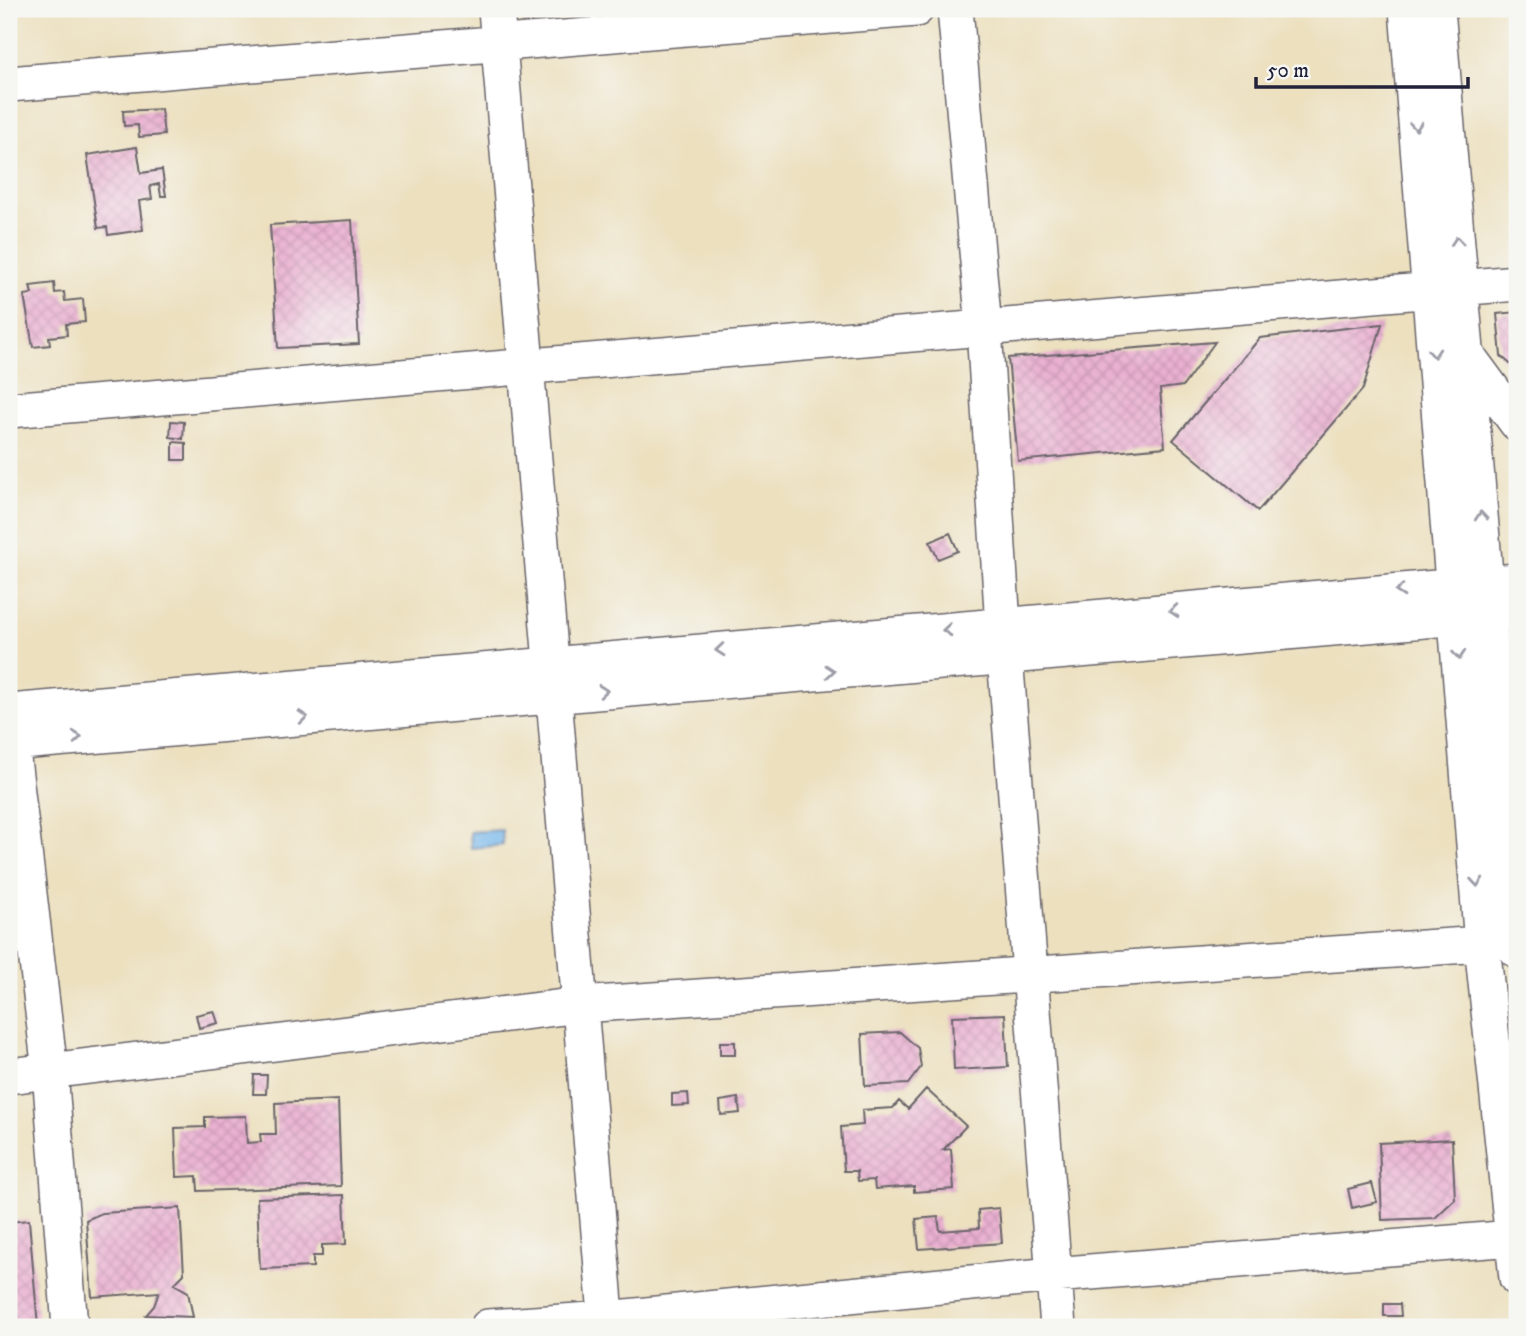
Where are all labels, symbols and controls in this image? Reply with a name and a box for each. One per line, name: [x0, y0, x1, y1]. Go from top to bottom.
scale bar: [1256, 46, 1468, 90]
text: 50 m: [1267, 58, 1309, 84]
one-way arrow: [1408, 120, 1423, 131]
one-way arrow: [1450, 235, 1465, 246]
one-way arrow: [1426, 347, 1441, 358]
one-way arrow: [1474, 510, 1489, 522]
one-way arrow: [1395, 584, 1406, 599]
one-way arrow: [1168, 603, 1179, 618]
one-way arrow: [941, 623, 953, 638]
one-way arrow: [715, 642, 726, 657]
one-way arrow: [1451, 650, 1466, 661]
one-way arrow: [824, 664, 836, 679]
one-way arrow: [598, 684, 609, 699]
one-way arrow: [298, 710, 309, 725]
one-way arrow: [72, 730, 83, 745]
one-way arrow: [1469, 877, 1484, 888]

